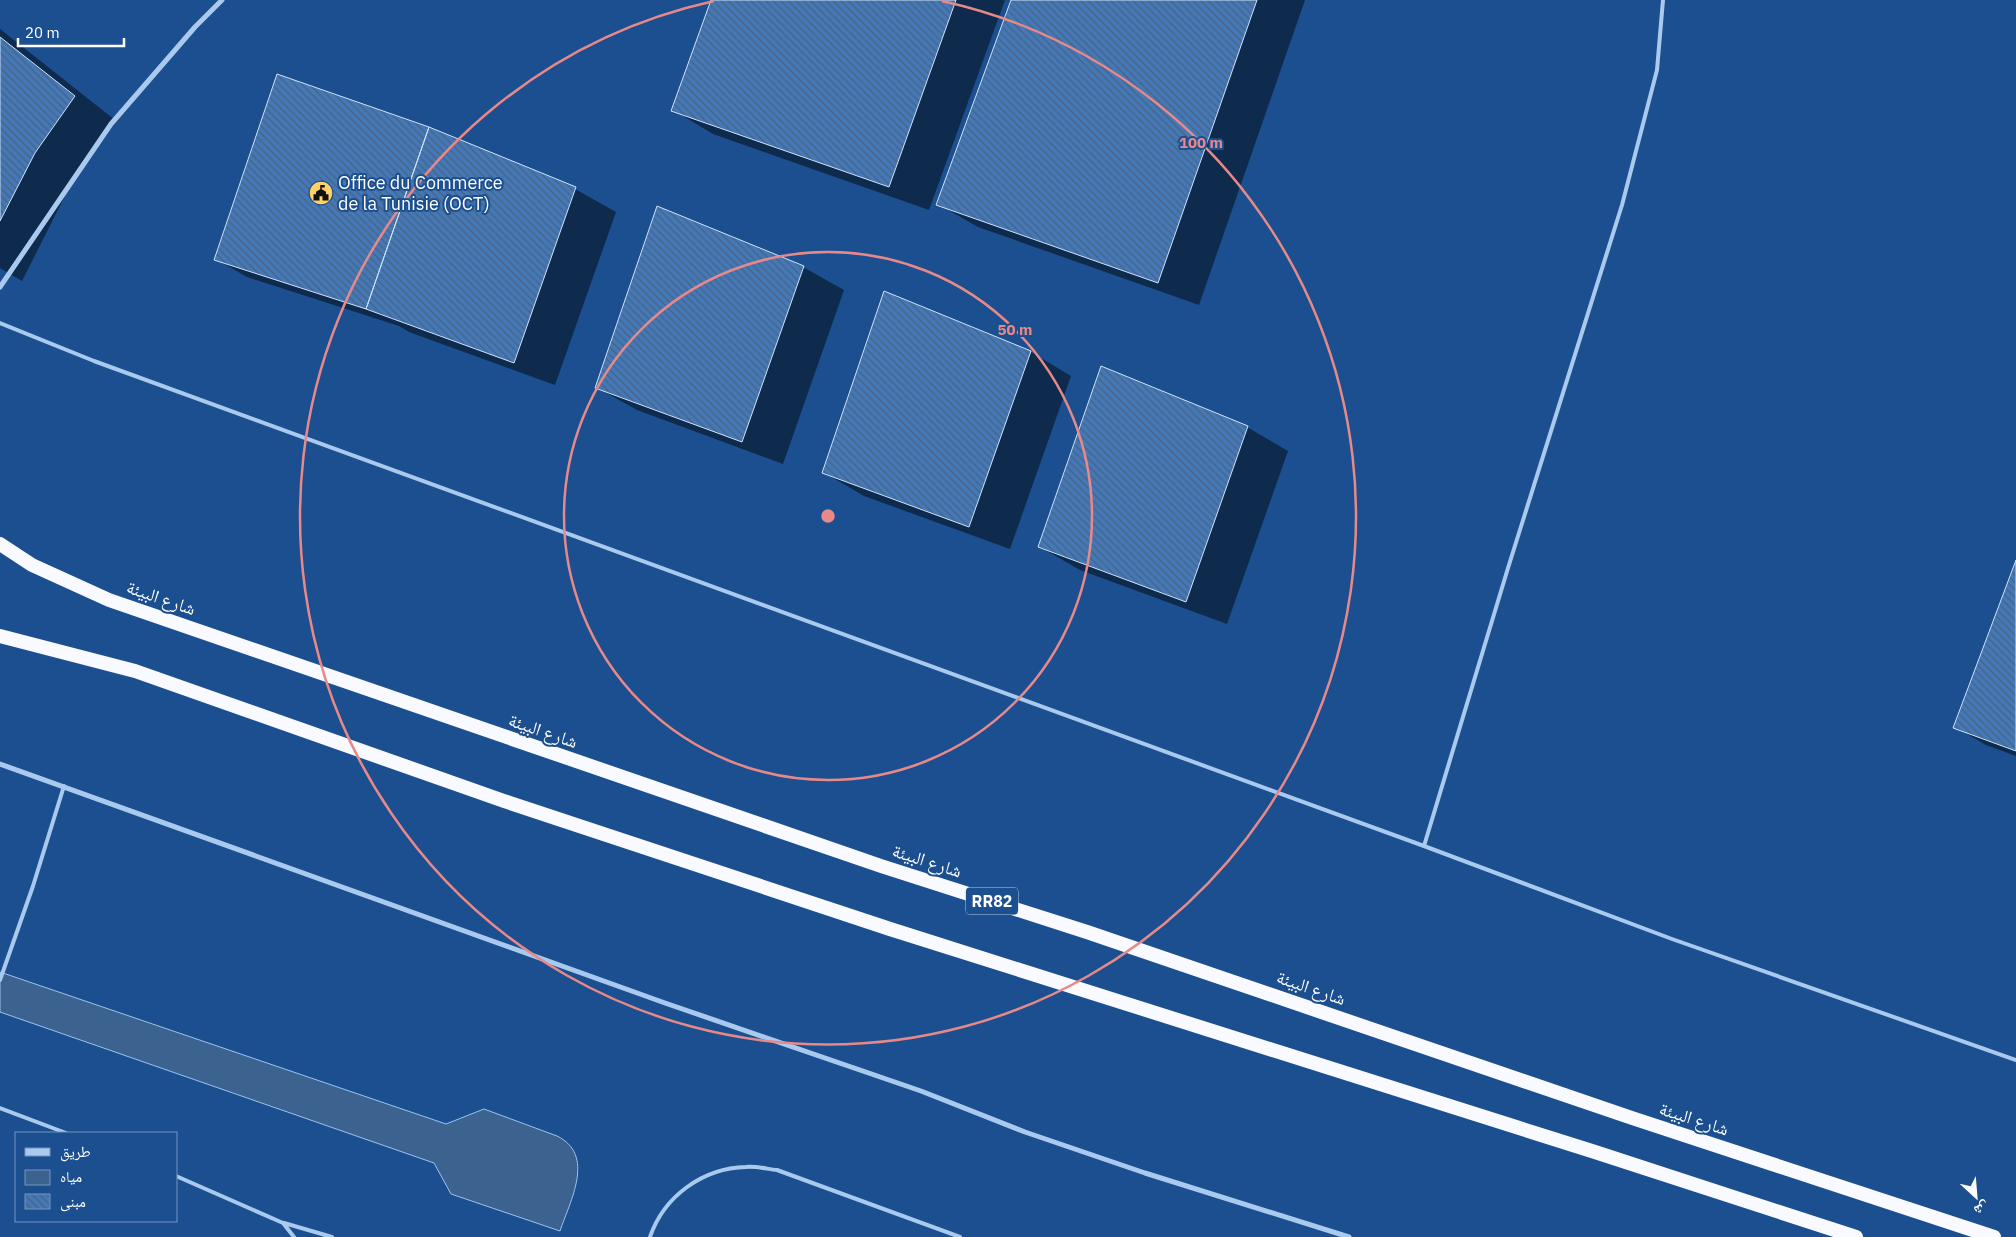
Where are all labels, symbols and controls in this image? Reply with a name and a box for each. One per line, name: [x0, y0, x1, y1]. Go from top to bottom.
scale bar: [18, 15, 124, 47]
text: 20 m: [25, 23, 60, 42]
text: 100 m: [1179, 133, 1223, 152]
place label: Office du Commerce de la Tunisie (OCT): [338, 171, 503, 215]
public building icon: Office du Commerce de la Tunisie (OCT): [308, 180, 334, 206]
text: 50 m: [998, 320, 1032, 339]
centre of rings: [819, 507, 837, 525]
street label: شارع البيئة: [124, 575, 199, 620]
street label: شارع البيئة: [506, 708, 581, 753]
street label: شارع البيئة: [890, 839, 965, 883]
road number: RR82: [966, 888, 1018, 914]
street label: شارع البيئة: [1274, 965, 1349, 1010]
street label: شارع البيئة: [1657, 1097, 1732, 1141]
legend: [15, 1132, 178, 1222]
text: طريق: [60, 1142, 91, 1162]
text: مياه: [60, 1167, 82, 1186]
north arrow: [1951, 1172, 2001, 1222]
text: مبنى: [60, 1192, 86, 1212]
text: ش: [1971, 1197, 1992, 1220]

